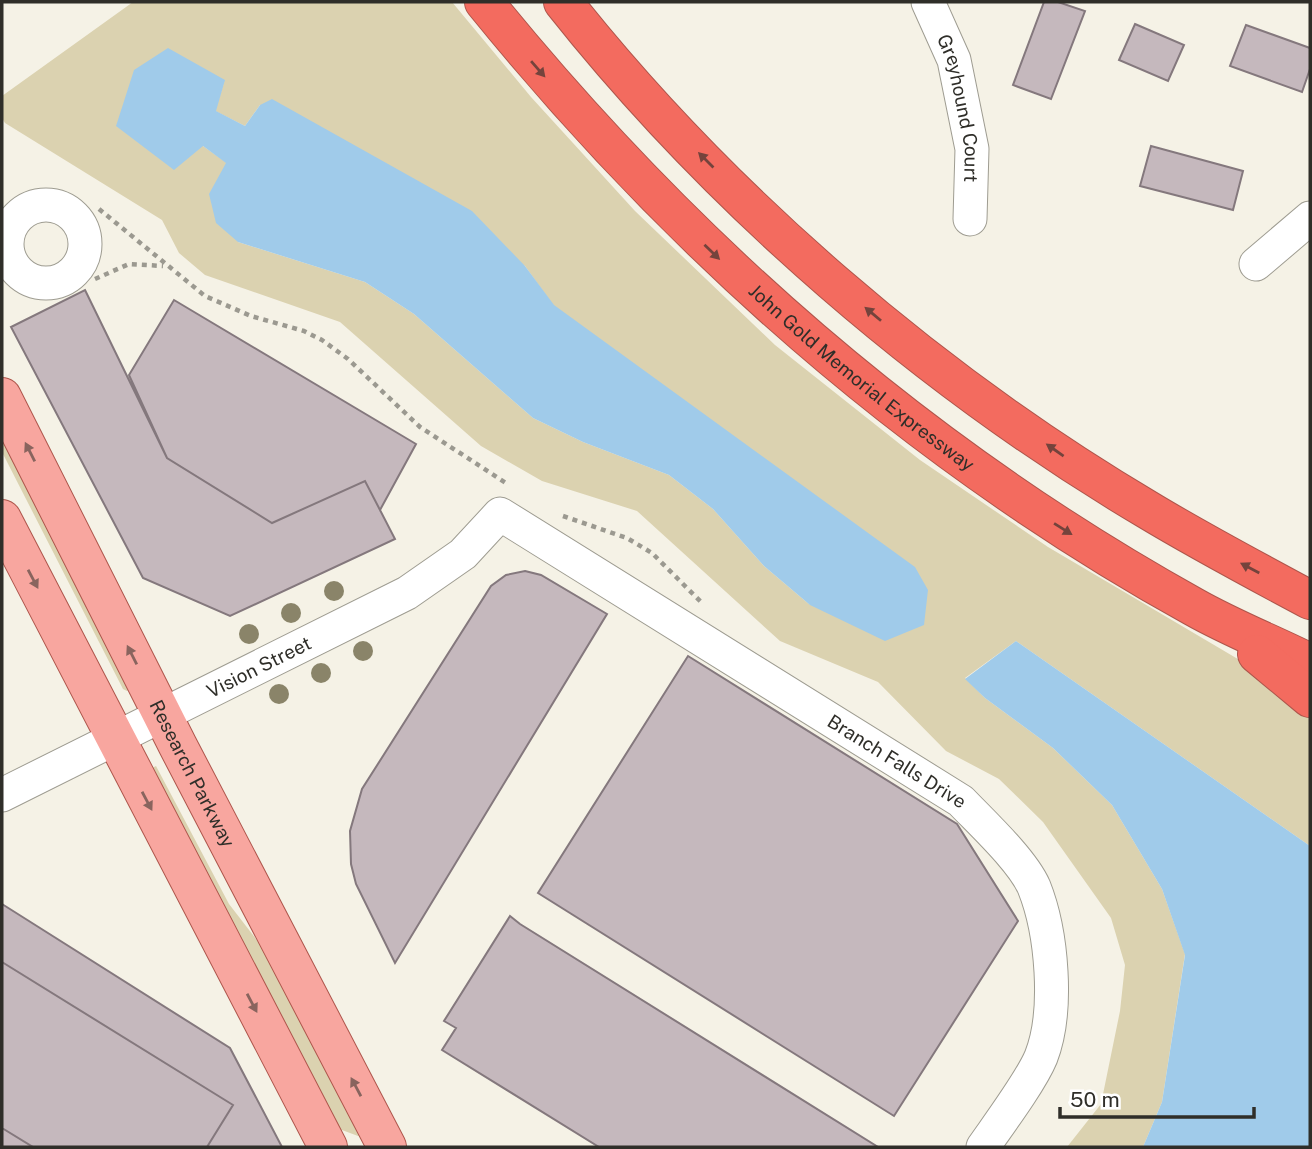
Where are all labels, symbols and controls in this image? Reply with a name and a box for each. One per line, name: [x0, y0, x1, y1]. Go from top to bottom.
street label: Greyhound Court: [933, 31, 983, 183]
one-way arrow: [530, 60, 545, 77]
one-way arrow: [698, 152, 714, 169]
one-way arrow: [703, 243, 720, 260]
street label: John Gold Memorial Expressway: [745, 279, 979, 476]
one-way arrow: [865, 307, 882, 322]
one-way arrow: [24, 442, 35, 462]
one-way arrow: [1046, 443, 1064, 457]
one-way arrow: [1053, 522, 1072, 535]
one-way arrow: [1240, 562, 1260, 573]
one-way arrow: [27, 570, 39, 590]
street label: Vision Street: [203, 632, 315, 702]
one-way arrow: [127, 645, 138, 665]
street label: Research Parkway: [146, 696, 240, 851]
street label: Branch Falls Drive: [824, 710, 971, 813]
one-way arrow: [142, 791, 153, 811]
one-way arrow: [247, 993, 258, 1013]
scale bar: [1060, 1076, 1254, 1120]
one-way arrow: [350, 1077, 361, 1097]
text: 50 m: [1070, 1087, 1120, 1112]

